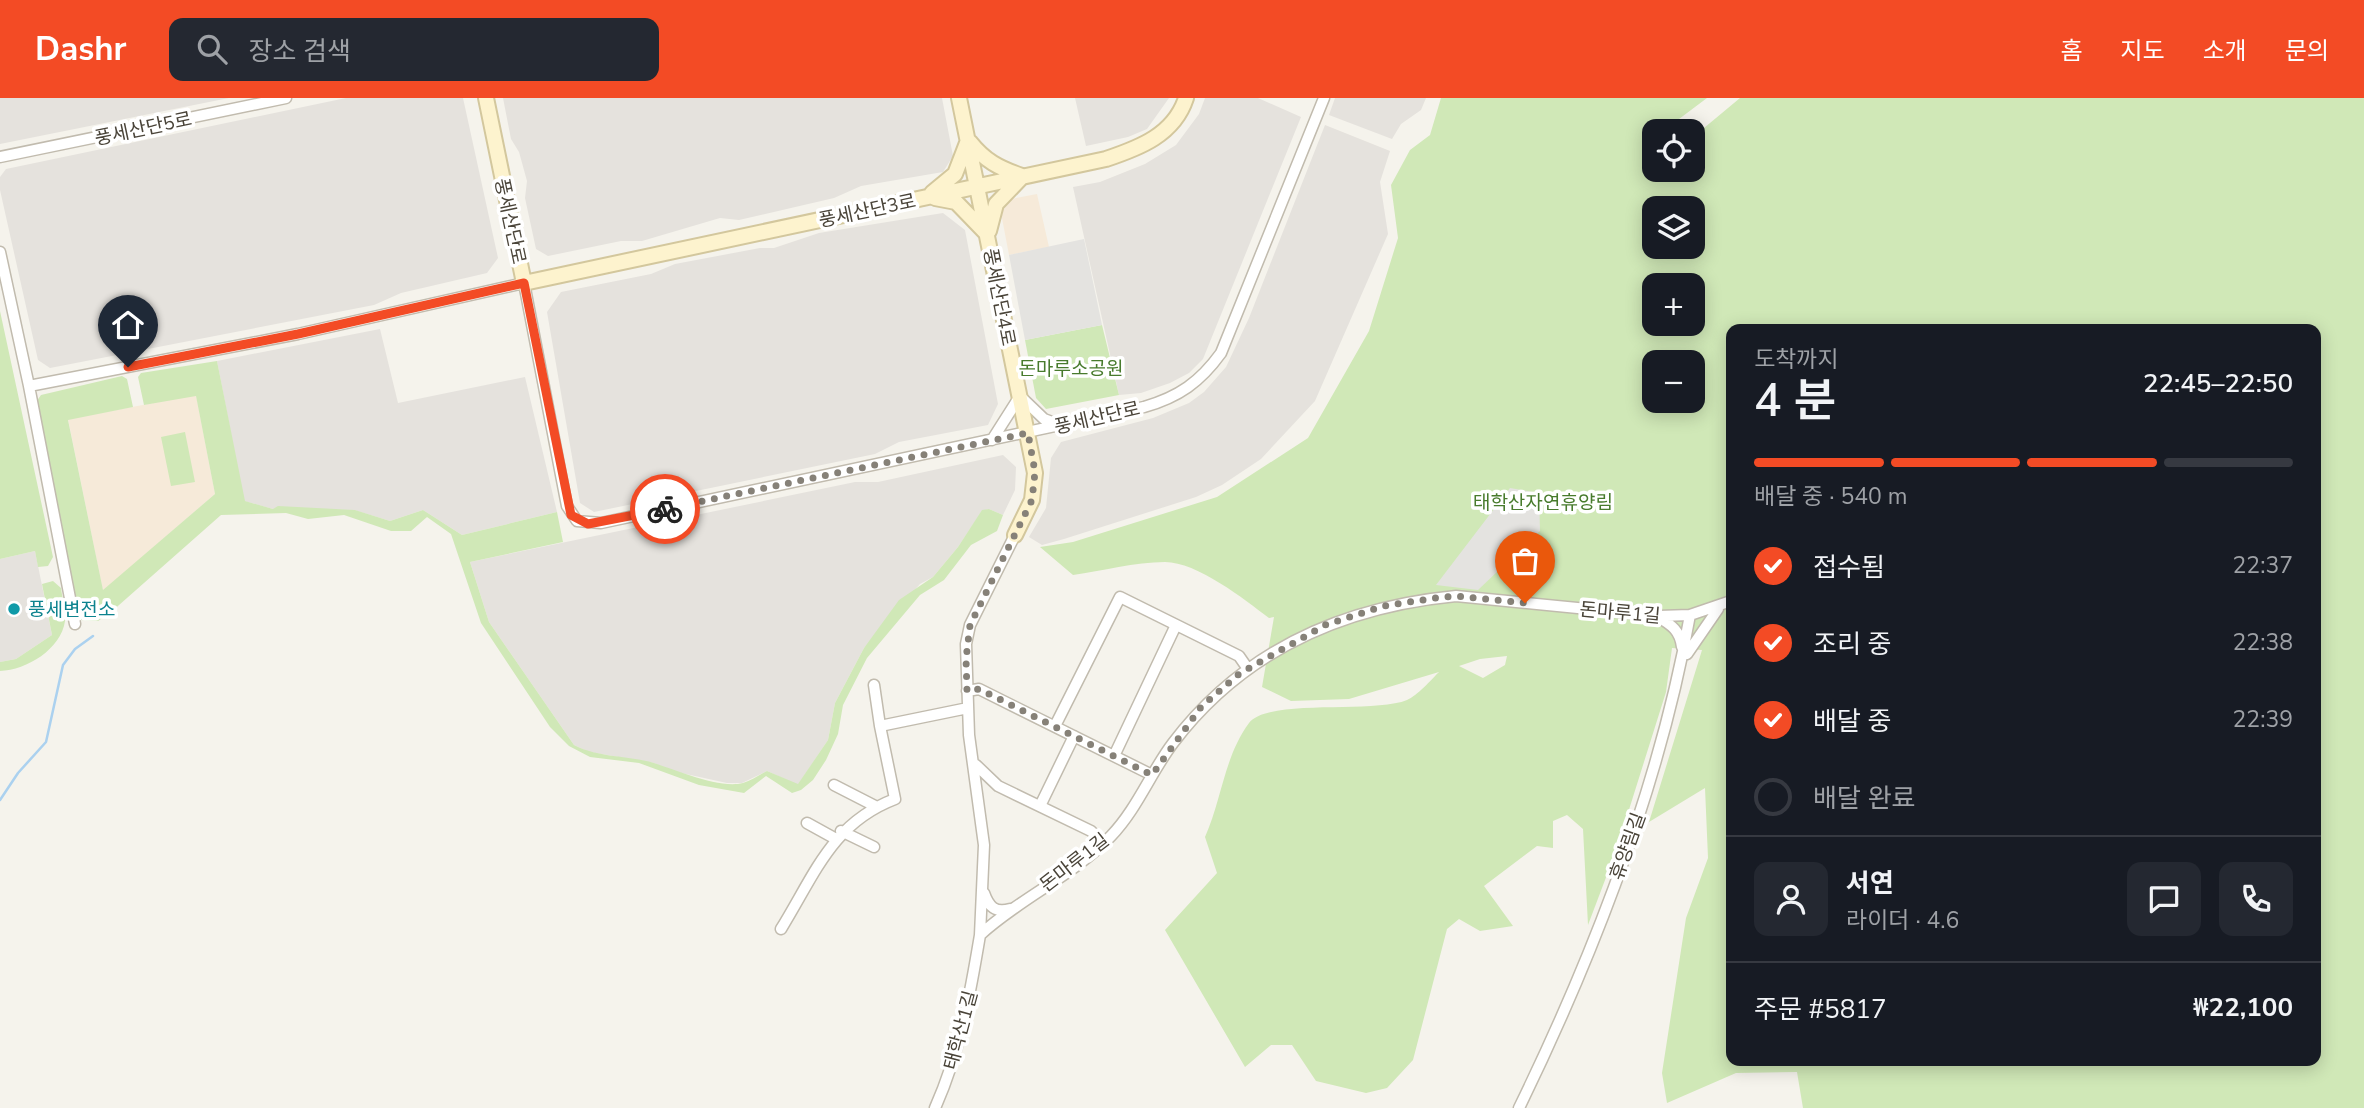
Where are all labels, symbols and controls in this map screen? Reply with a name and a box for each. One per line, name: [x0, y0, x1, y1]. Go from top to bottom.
search box: [169, 18, 659, 81]
text: Dashr: [35, 27, 127, 72]
icon: search: [193, 30, 231, 68]
text: 장소 검색: [249, 34, 351, 69]
text: 홈: [2060, 35, 2082, 67]
text: 지도: [2120, 35, 2165, 67]
text: 소개: [2203, 35, 2247, 67]
text: 문의: [2285, 35, 2329, 67]
street label: 풍세산단5로: [92, 106, 194, 152]
map controls: [1642, 119, 1705, 413]
button: locate: [1642, 119, 1705, 182]
street label: 풍세산단로: [488, 176, 532, 267]
street label: 풍세산단3로: [816, 188, 918, 234]
button: layers: [1642, 196, 1705, 259]
street label: 풍세산단4로: [977, 246, 1021, 348]
button: +: [1642, 273, 1705, 336]
pin: [98, 295, 158, 367]
icon: home: [109, 306, 147, 344]
text: 도착까지: [1754, 344, 1839, 375]
button: −: [1642, 350, 1705, 413]
park label: 돈마루소공원: [1019, 356, 1123, 382]
text: 22:45–22:50: [2143, 366, 2293, 401]
text: 4 분: [1754, 369, 1836, 432]
street label: 풍세산단로: [1052, 395, 1143, 440]
courier: [630, 474, 700, 544]
text: 배달 중 · 540 m: [1754, 481, 1907, 512]
icon: bike: [646, 490, 684, 528]
park label: 태학산자연휴양림: [1473, 490, 1613, 516]
pin: [1495, 531, 1555, 603]
icon: bag: [1506, 542, 1544, 580]
icon: check: [1754, 547, 1792, 585]
text: 접수됨: [1813, 550, 1885, 585]
text: 22:37: [2233, 550, 2293, 581]
place label: 풍세변전소: [28, 597, 115, 623]
street label: 돈마루1길: [1578, 597, 1662, 629]
marker: 풍세변전소: [6, 601, 22, 617]
icon: check: [1754, 624, 1792, 662]
text: 조리 중: [1813, 627, 1891, 662]
text: 22:38: [2233, 627, 2293, 658]
icon: check: [1754, 701, 1792, 739]
text: 배달 중: [1813, 704, 1891, 739]
text: 22:39: [2233, 704, 2293, 735]
text: 배달 완료: [1813, 781, 1915, 816]
street label: 휴양림길: [1604, 809, 1652, 884]
street label: 돈마루1길: [1035, 828, 1115, 898]
button: person: [1754, 862, 1828, 936]
button: chat: [2127, 862, 2201, 936]
button: phone: [2219, 862, 2293, 936]
text: 서연: [1846, 866, 1894, 901]
text: 라이더 · 4.6: [1846, 905, 1959, 936]
street label: 태학산1길: [938, 988, 984, 1073]
text: ₩22,100: [2193, 990, 2293, 1025]
text: 주문 #5817: [1754, 992, 1887, 1027]

